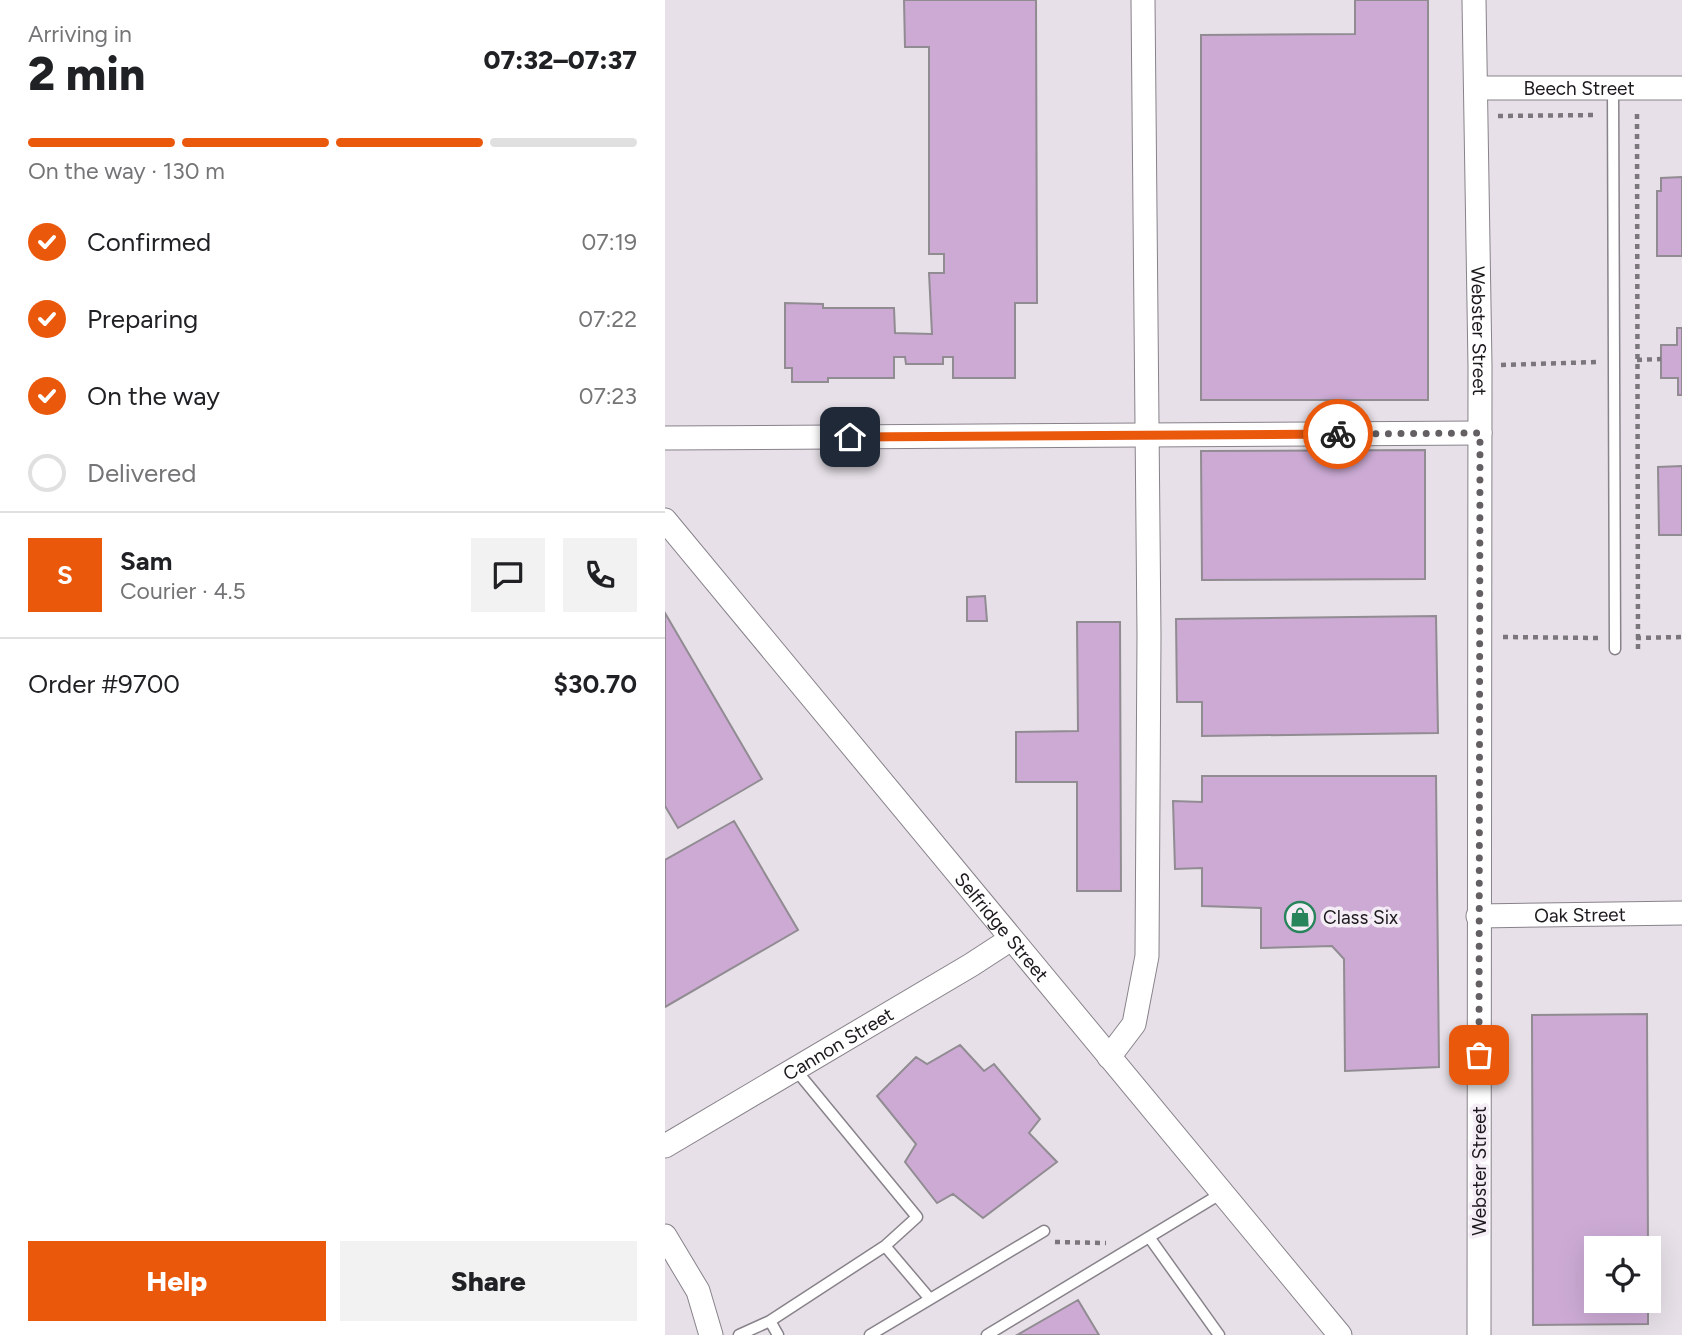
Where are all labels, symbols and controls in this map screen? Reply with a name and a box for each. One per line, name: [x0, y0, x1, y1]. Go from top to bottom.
text: Arriving in: [28, 20, 132, 48]
text: 07:32–07:37: [483, 44, 637, 76]
text: 2 min: [28, 46, 145, 102]
street label: Beech Street: [1523, 77, 1635, 100]
text: On the way · 130 m: [28, 157, 225, 185]
icon: check: [28, 223, 66, 261]
text: Confirmed: [87, 226, 211, 258]
text: 07:19: [582, 228, 637, 256]
street label: Webster Street: [1466, 266, 1491, 396]
icon: check: [28, 300, 66, 338]
text: Preparing: [87, 303, 198, 335]
text: 07:22: [578, 305, 637, 333]
icon: check: [28, 377, 66, 415]
text: On the way: [87, 380, 220, 412]
text: 07:23: [579, 382, 637, 410]
courier: [1303, 399, 1373, 469]
pin: [820, 407, 880, 467]
icon: bike: [1319, 415, 1357, 453]
icon: home: [831, 418, 869, 456]
text: Delivered: [87, 457, 196, 489]
button: chat: [471, 538, 545, 612]
button: phone: [563, 538, 637, 612]
text: Sam: [120, 545, 172, 577]
text: S: [57, 559, 73, 591]
text: Courier · 4.5: [120, 577, 246, 605]
text: Order #9700: [28, 668, 180, 700]
text: $30.70: [554, 668, 637, 700]
street label: Selfridge Street: [950, 868, 1053, 986]
shop icon: Class Six: [1283, 900, 1317, 934]
street label: Oak Street: [1534, 903, 1626, 927]
place label: Class Six: [1323, 906, 1398, 929]
street label: Cannon Street: [779, 1003, 898, 1086]
pin: [1449, 1025, 1509, 1085]
icon: bag: [1460, 1036, 1498, 1074]
street label: Webster Street: [1468, 1106, 1491, 1236]
map controls: [1584, 1236, 1661, 1313]
button: locate: [1584, 1236, 1661, 1313]
button: Help: [28, 1241, 326, 1321]
button: Share: [340, 1241, 637, 1321]

